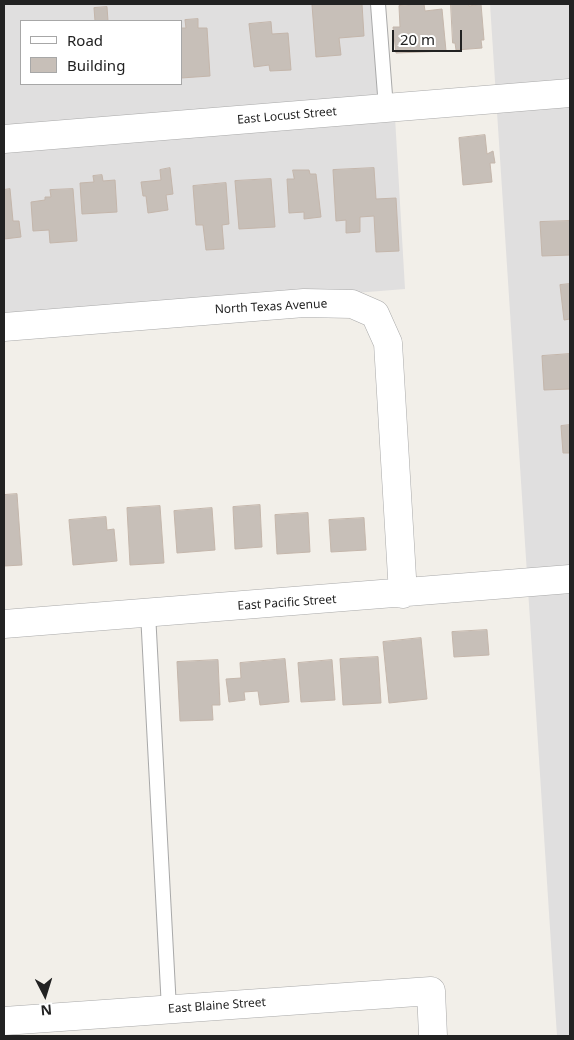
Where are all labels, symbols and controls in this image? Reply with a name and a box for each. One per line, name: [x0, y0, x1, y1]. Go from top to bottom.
legend: [20, 20, 182, 85]
scale bar: [394, 20, 464, 52]
text: 20 m: [400, 29, 435, 49]
text: Road: [67, 30, 103, 50]
text: Building: [67, 55, 125, 75]
street label: East Locust Street: [237, 104, 337, 128]
street label: North Texas Avenue: [214, 297, 328, 317]
street label: East Pacific Street: [237, 592, 337, 614]
north arrow: [20, 970, 70, 1020]
street label: East Blaine Street: [168, 995, 266, 1017]
text: N: [40, 1000, 53, 1020]

